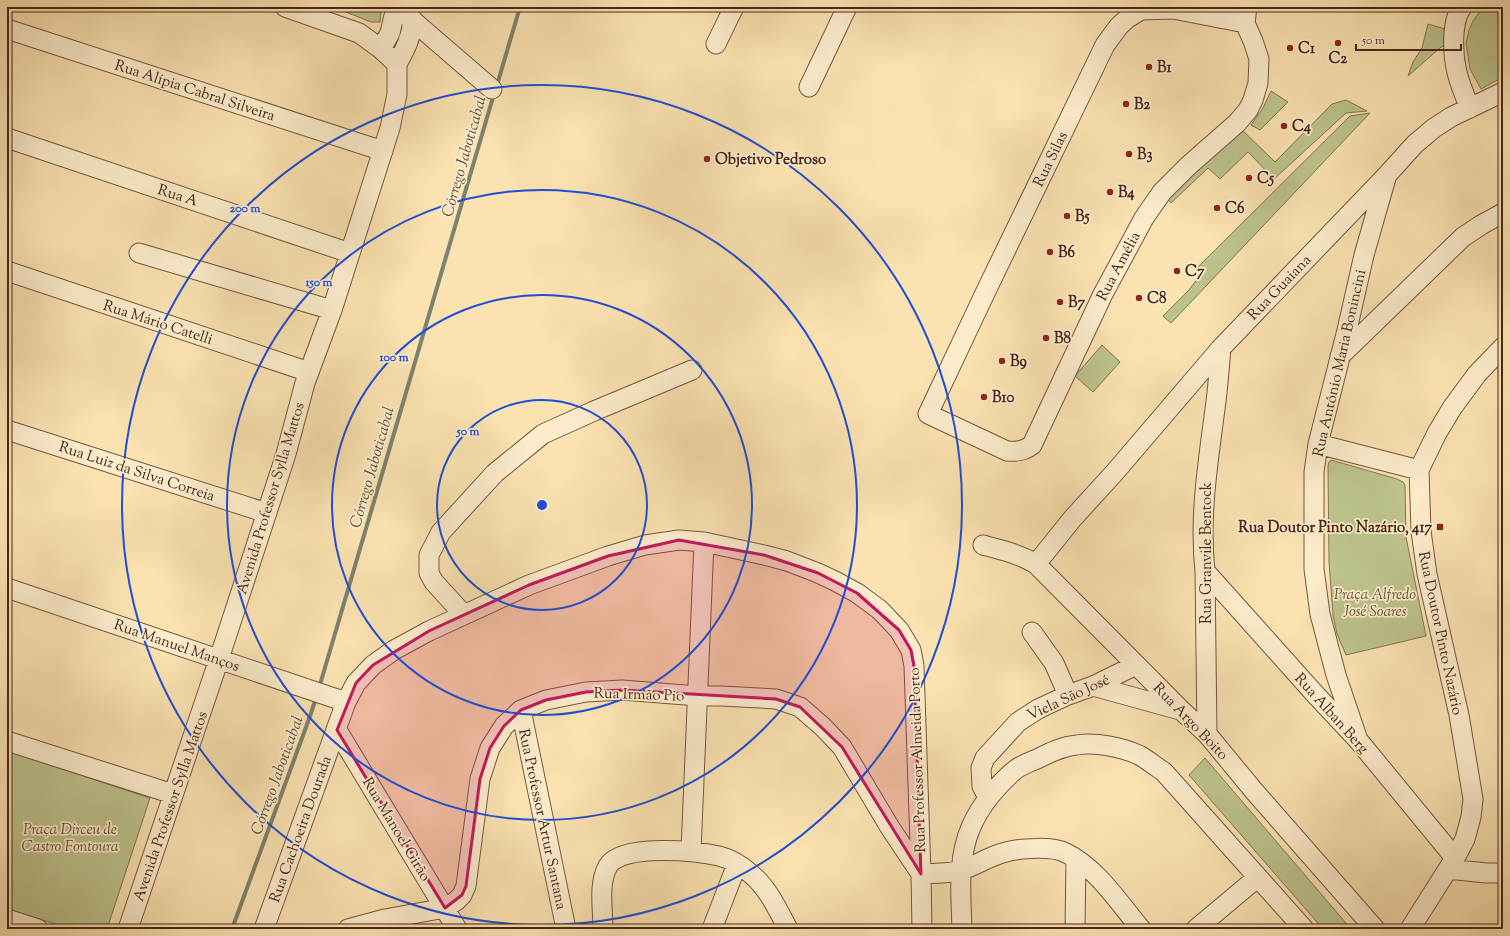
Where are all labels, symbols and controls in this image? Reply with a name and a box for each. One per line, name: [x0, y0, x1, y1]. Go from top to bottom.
scale bar: [1356, 26, 1461, 52]
text: 50 m: [1361, 32, 1385, 50]
marker: C2: [1333, 38, 1343, 48]
place label: C1: [1298, 39, 1316, 60]
marker: C1: [1285, 43, 1295, 53]
place label: C2: [1329, 49, 1348, 70]
street label: Rua Alípia Cabral Silveira: [112, 56, 277, 127]
place label: B1: [1157, 58, 1172, 79]
marker: B1: [1144, 62, 1154, 72]
water label: Córrego Jaboticabal: [437, 93, 494, 220]
place label: B2: [1134, 95, 1151, 116]
marker: B2: [1121, 99, 1131, 109]
place label: C4: [1292, 117, 1311, 138]
marker: C4: [1279, 121, 1289, 131]
street label: Rua Silas: [1029, 128, 1074, 191]
place label: B3: [1137, 145, 1153, 166]
marker: B3: [1124, 149, 1134, 159]
place label: Objetivo Pedroso: [715, 150, 826, 171]
marker: Objetivo Pedroso: [702, 154, 712, 164]
place label: C5: [1257, 169, 1275, 190]
marker: C5: [1244, 173, 1254, 183]
street label: Rua A: [155, 180, 200, 213]
place label: B4: [1118, 183, 1135, 204]
marker: B4: [1105, 187, 1115, 197]
place label: C6: [1225, 199, 1245, 220]
text: 200 m: [230, 200, 260, 218]
marker: C6: [1212, 203, 1222, 213]
place label: B5: [1075, 207, 1090, 228]
marker: B5: [1062, 211, 1072, 221]
street label: Rua Amélia: [1092, 228, 1146, 305]
place label: B6: [1058, 243, 1075, 264]
marker: B6: [1045, 247, 1055, 257]
street label: Rua Guaiana: [1243, 251, 1317, 326]
place label: C7: [1185, 262, 1205, 283]
marker: C7: [1172, 266, 1182, 276]
street label: Rua Antônio Maria Bonincini: [1309, 267, 1372, 459]
text: 150 m: [304, 274, 333, 292]
place label: C8: [1147, 289, 1167, 310]
place label: B7: [1068, 293, 1085, 314]
marker: C8: [1134, 293, 1144, 303]
street label: Rua Mário Catelli: [100, 296, 215, 351]
marker: B7: [1055, 297, 1065, 307]
place label: B8: [1054, 329, 1071, 350]
marker: B8: [1041, 333, 1051, 343]
text: 100 m: [378, 349, 409, 367]
place label: B9: [1010, 352, 1027, 373]
marker: B9: [997, 356, 1007, 366]
place label: B10: [992, 388, 1014, 409]
marker: B10: [979, 392, 989, 402]
street label: Avenida Professor Sylla Mattos: [232, 400, 311, 597]
water label: Córrego Jaboticabal: [345, 404, 402, 531]
text: 50 m: [456, 423, 480, 441]
street label: Rua Luiz da Silva Correia: [56, 437, 217, 508]
street label: Rua Granvile Bentock: [1197, 482, 1218, 624]
centre of rings: [535, 498, 549, 512]
place label: Rua Doutor Pinto Nazário, 417: [1238, 518, 1432, 539]
marker: Rua Doutor Pinto Nazário, 417: [1435, 522, 1445, 532]
street label: Rua Doutor Pinto Nazário: [1412, 549, 1467, 717]
park label: Praça Alfredo José Soares: [1334, 585, 1416, 623]
street label: Rua Manuel Manços: [111, 615, 242, 678]
street label: Rua Professor Almeida Porto: [905, 667, 932, 853]
street label: Rua Alban Berg: [1289, 669, 1373, 759]
street label: Viela São José: [1024, 670, 1113, 727]
street label: Rua Argo Boito: [1147, 679, 1232, 765]
street label: Rua Irmão Pio: [593, 683, 685, 708]
street label: Avenida Professor Sylla Mattos: [129, 708, 214, 904]
water label: Córrego Jaboticabal: [246, 713, 311, 839]
street label: Rua Professor Artur Santana: [512, 727, 571, 912]
street label: Rua Cachoeira Dourada: [265, 753, 338, 906]
street label: Rua Manoel Girão: [356, 774, 435, 886]
park label: Praça Dirceu de Castro Fontoura: [22, 820, 119, 858]

